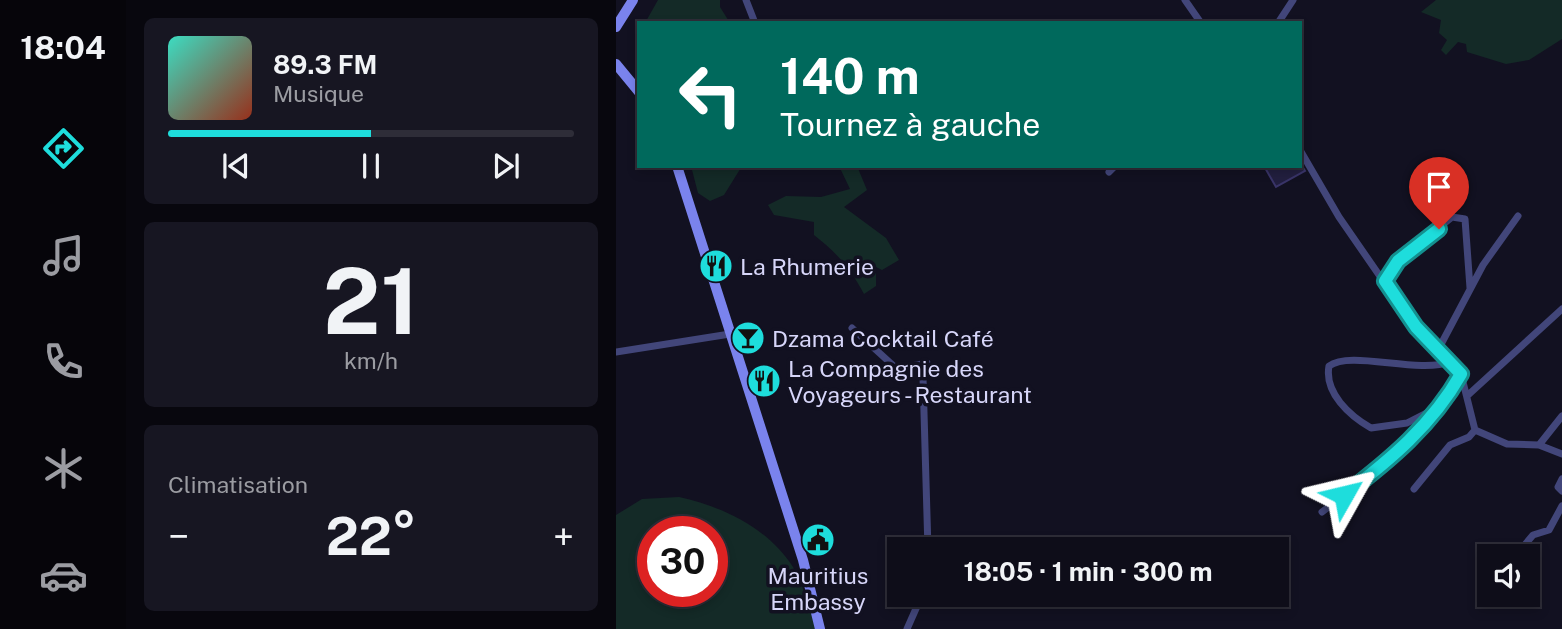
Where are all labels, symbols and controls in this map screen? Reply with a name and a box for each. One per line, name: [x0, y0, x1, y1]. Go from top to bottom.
text: 18:04: [20, 29, 106, 66]
text: 140 m: [780, 47, 920, 105]
text: 89.3 FM: [273, 49, 377, 80]
icon: left: [665, 49, 756, 140]
text: Musique: [273, 80, 364, 107]
text: Tournez à gauche: [780, 106, 1040, 143]
icon: directions: [39, 124, 88, 173]
icon: previous: [217, 147, 255, 185]
icon: pause: [352, 147, 390, 185]
icon: next: [487, 147, 525, 185]
pin: [1409, 157, 1469, 229]
icon: arrive: [1420, 168, 1458, 206]
icon: music: [39, 231, 88, 280]
restaurant icon: La Rhumerie: [697, 247, 735, 285]
text: 21: [323, 248, 419, 354]
place label: La Rhumerie: [740, 253, 874, 280]
bar icon: Dzama Cocktail Café: [729, 319, 767, 357]
place label: Dzama Cocktail Café: [772, 325, 994, 352]
icon: phone: [39, 337, 88, 386]
text: km/h: [344, 347, 398, 374]
place label: La Compagnie des Voyageurs - Restaurant: [788, 355, 1032, 408]
restaurant icon: La Compagnie des Voyageurs - Restaurant: [745, 362, 783, 400]
icon: climate: [39, 444, 88, 493]
position arrow: [1307, 458, 1381, 532]
text: Climatisation: [168, 471, 308, 498]
text: 22°: [326, 506, 416, 567]
text: −: [168, 514, 189, 559]
text: +: [553, 514, 574, 559]
speed limit sign: 30: [637, 516, 728, 607]
public building icon: Mauritius Embassy: [799, 521, 837, 559]
map controls: [1477, 544, 1540, 607]
button: sound: [1477, 544, 1540, 607]
icon: car: [39, 551, 88, 600]
text: 18:05 · 1 min · 300 m: [963, 556, 1213, 587]
place label: Mauritius Embassy: [768, 562, 868, 615]

